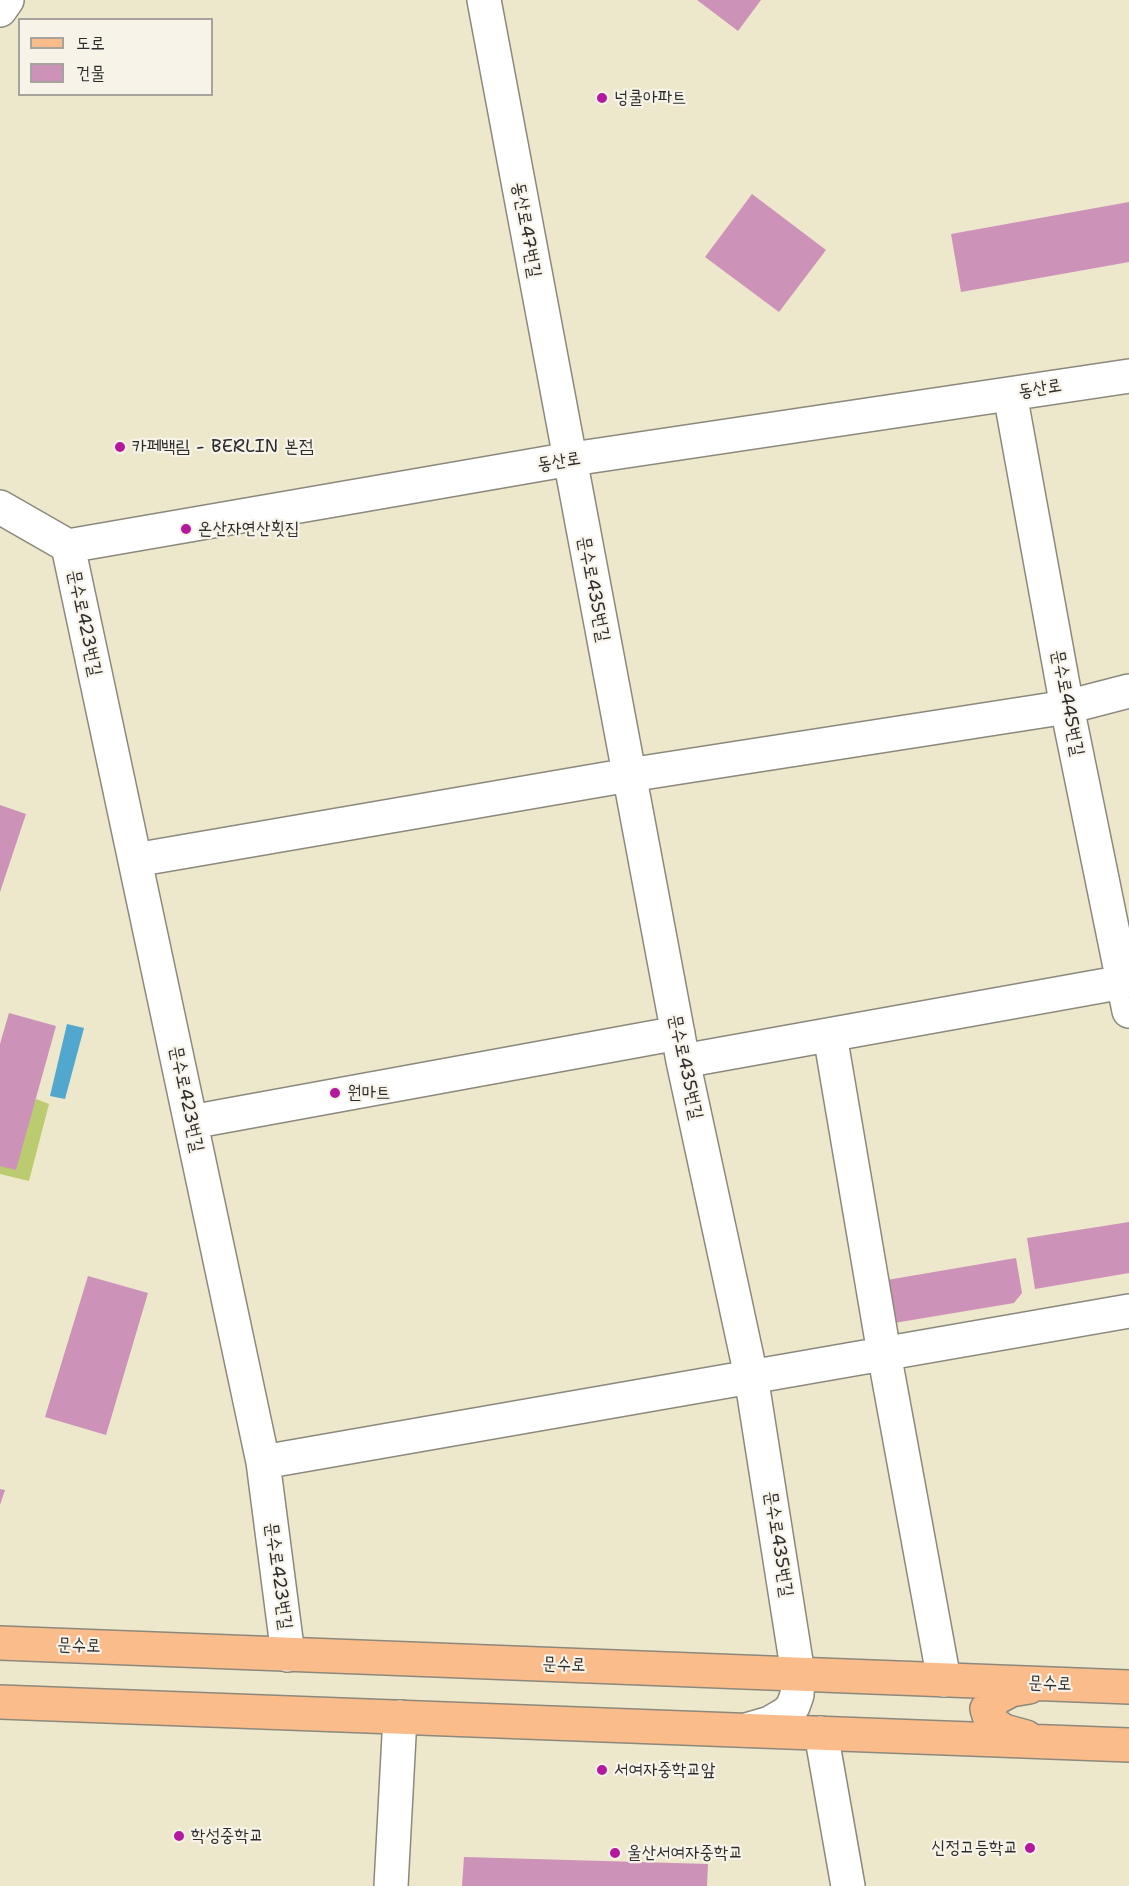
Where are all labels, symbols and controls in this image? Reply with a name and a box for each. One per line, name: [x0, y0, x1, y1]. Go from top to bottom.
legend: [18, 18, 213, 96]
text: 도로: [76, 31, 105, 55]
text: 건물: [76, 61, 105, 85]
place label: 넝쿨아파트: [614, 87, 686, 109]
marker: 넝쿨아파트: [595, 91, 609, 105]
street label: 동산로47번길: [507, 181, 545, 279]
street label: 동산로: [1017, 375, 1063, 403]
place label: 카페백림 - BERLIN 본점: [132, 436, 313, 458]
marker: 카페백림 - BERLIN 본점: [113, 440, 127, 454]
street label: 동산로: [536, 448, 582, 476]
place label: 온산자연산횟집: [198, 518, 299, 540]
marker: 온산자연산횟집: [179, 522, 193, 536]
street label: 문수로435번길: [572, 534, 614, 644]
street label: 문수로423번길: [62, 568, 106, 678]
street label: 문수로445번길: [1046, 648, 1088, 758]
street label: 문수로435번길: [663, 1012, 707, 1122]
street label: 문수로423번길: [164, 1044, 208, 1154]
place label: 원마트: [347, 1082, 390, 1104]
marker: 원마트: [328, 1086, 342, 1100]
street label: 문수로435번길: [759, 1490, 797, 1598]
street label: 문수로423번길: [260, 1521, 296, 1631]
street label: 문수로: [57, 1634, 101, 1658]
street label: 문수로: [542, 1653, 586, 1677]
street label: 문수로: [1028, 1672, 1072, 1696]
place label: 서여자중학교앞: [614, 1759, 715, 1781]
marker: 서여자중학교앞: [595, 1763, 609, 1777]
place label: 학성중학교: [191, 1825, 263, 1847]
marker: 학성중학교: [172, 1829, 186, 1843]
place label: 신정고등학교: [931, 1837, 1018, 1859]
marker: 신정고등학교: [1023, 1841, 1037, 1855]
place label: 울산서여자중학교: [627, 1842, 743, 1864]
marker: 울산서여자중학교: [608, 1846, 622, 1860]

